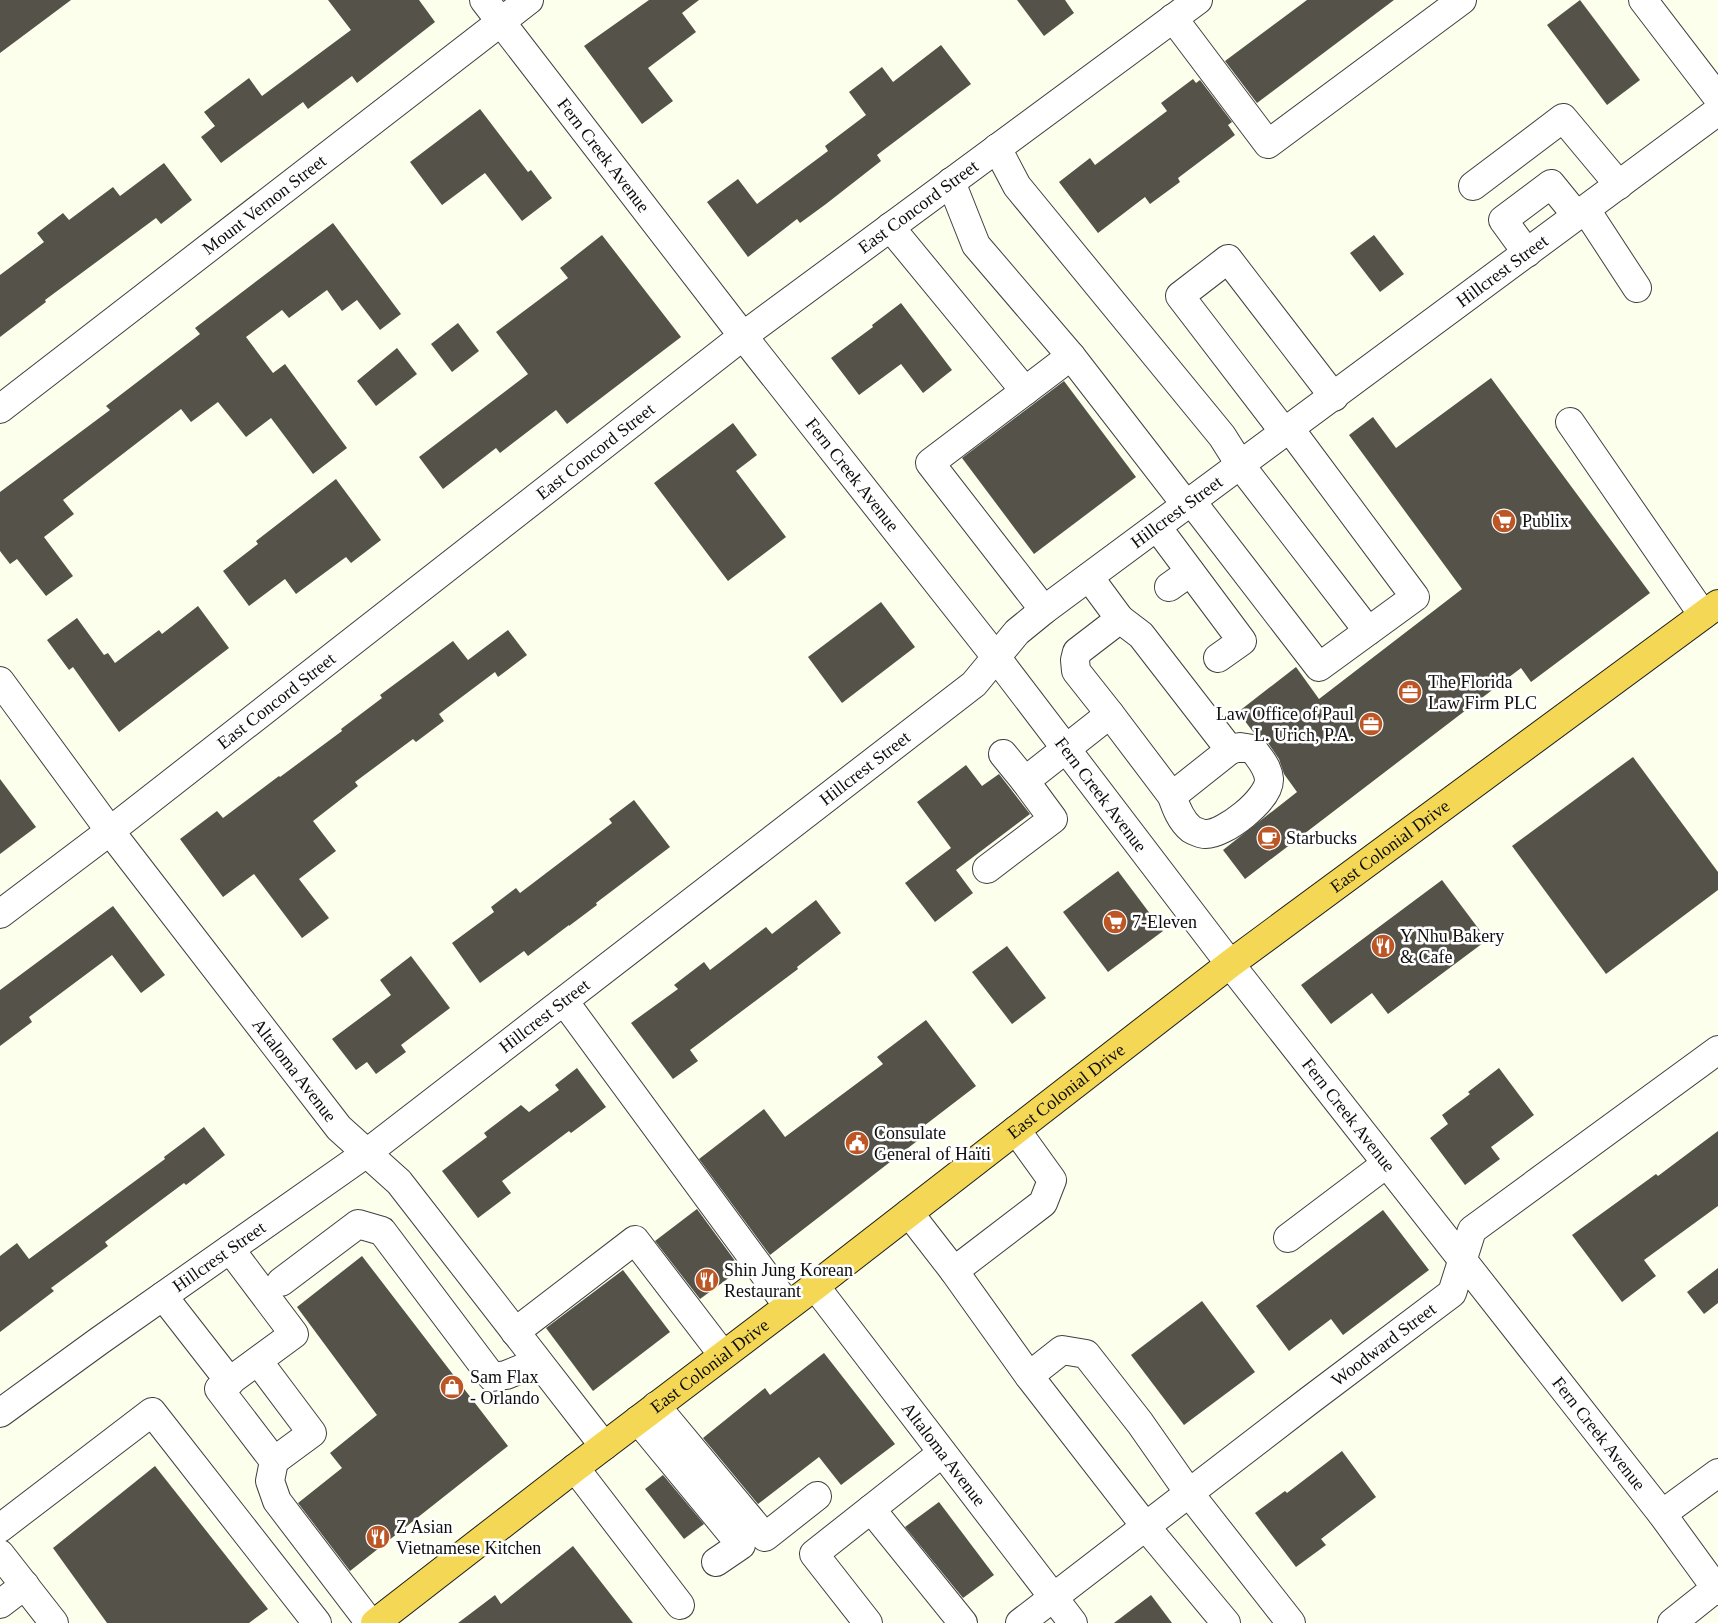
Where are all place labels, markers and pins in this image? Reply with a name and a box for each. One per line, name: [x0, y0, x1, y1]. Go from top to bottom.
supermarket icon: Publix: [1491, 508, 1517, 534]
place label: Publix: [1522, 511, 1569, 531]
place label: The Florida Law Firm PLC: [1428, 672, 1537, 713]
office icon: The Florida Law Firm PLC: [1397, 679, 1423, 705]
place label: Law Office of Paul L. Urich, P.A.: [1216, 704, 1354, 745]
office icon: Law Office of Paul L. Urich, P.A.: [1358, 711, 1384, 737]
cafe icon: Starbucks: [1256, 825, 1282, 851]
place label: Starbucks: [1286, 828, 1357, 848]
supermarket icon: 7-Eleven: [1102, 909, 1128, 935]
place label: 7-Eleven: [1132, 912, 1197, 932]
place label: Y Nhu Bakery & Cafe: [1400, 926, 1504, 967]
restaurant icon: Y Nhu Bakery & Cafe: [1370, 933, 1396, 959]
place label: Consulate General of Haïti: [874, 1123, 991, 1164]
public building icon: Consulate General of Haïti: [844, 1130, 870, 1156]
place label: Shin Jung Korean Restaurant: [724, 1260, 853, 1301]
restaurant icon: Shin Jung Korean Restaurant: [694, 1267, 720, 1293]
place label: Sam Flax - Orlando: [470, 1367, 539, 1408]
shop icon: Sam Flax - Orlando: [439, 1374, 465, 1400]
place label: Z Asian Vietnamese Kitchen: [396, 1517, 541, 1558]
restaurant icon: Z Asian Vietnamese Kitchen: [365, 1524, 391, 1550]

